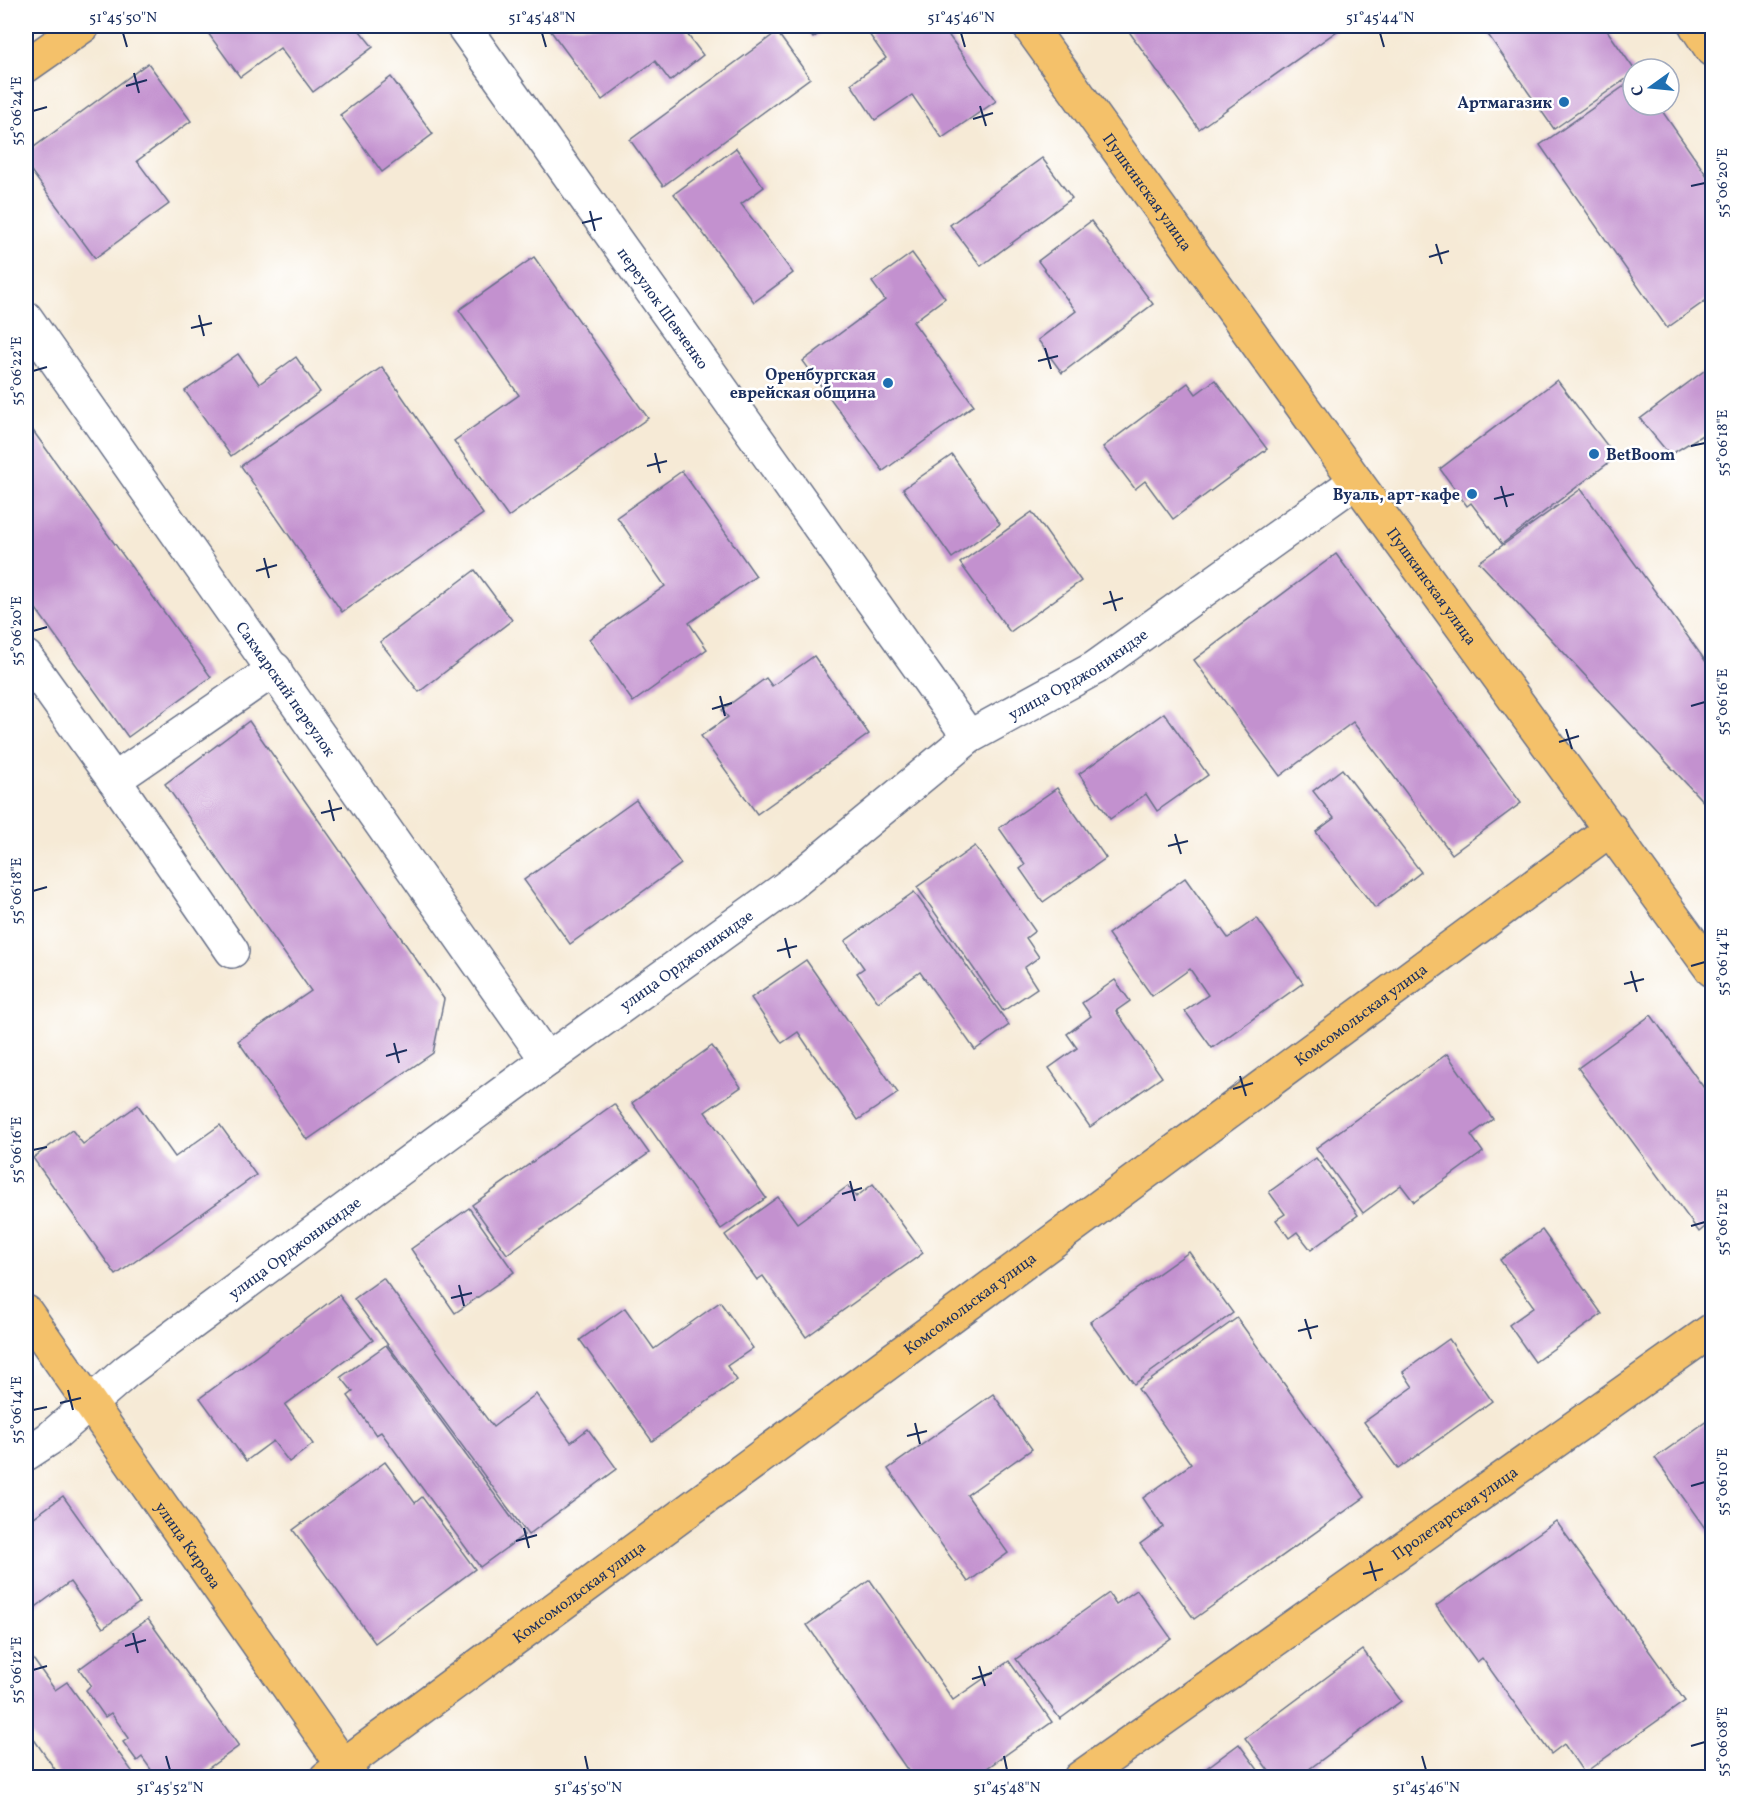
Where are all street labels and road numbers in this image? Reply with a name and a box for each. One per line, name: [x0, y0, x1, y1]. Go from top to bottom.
street label: Пушкинская улица: [1096, 129, 1196, 256]
street label: переулок Шевченко: [611, 244, 713, 374]
street label: Пушкинская улица: [1380, 524, 1481, 650]
street label: Сакмарский переулок: [230, 618, 340, 762]
street label: улица Орджоникидзе: [1005, 624, 1153, 726]
street label: улица Орджоникидзе: [616, 906, 759, 1017]
street label: Комсомольская улица: [1291, 959, 1433, 1072]
street label: улица Орджоникидзе: [225, 1192, 366, 1305]
street label: Комсомольская улица: [900, 1248, 1042, 1361]
street label: Пролетарская улица: [1388, 1462, 1523, 1566]
street label: улица Кирова: [149, 1498, 225, 1594]
street label: Комсомольская улица: [509, 1537, 651, 1650]

